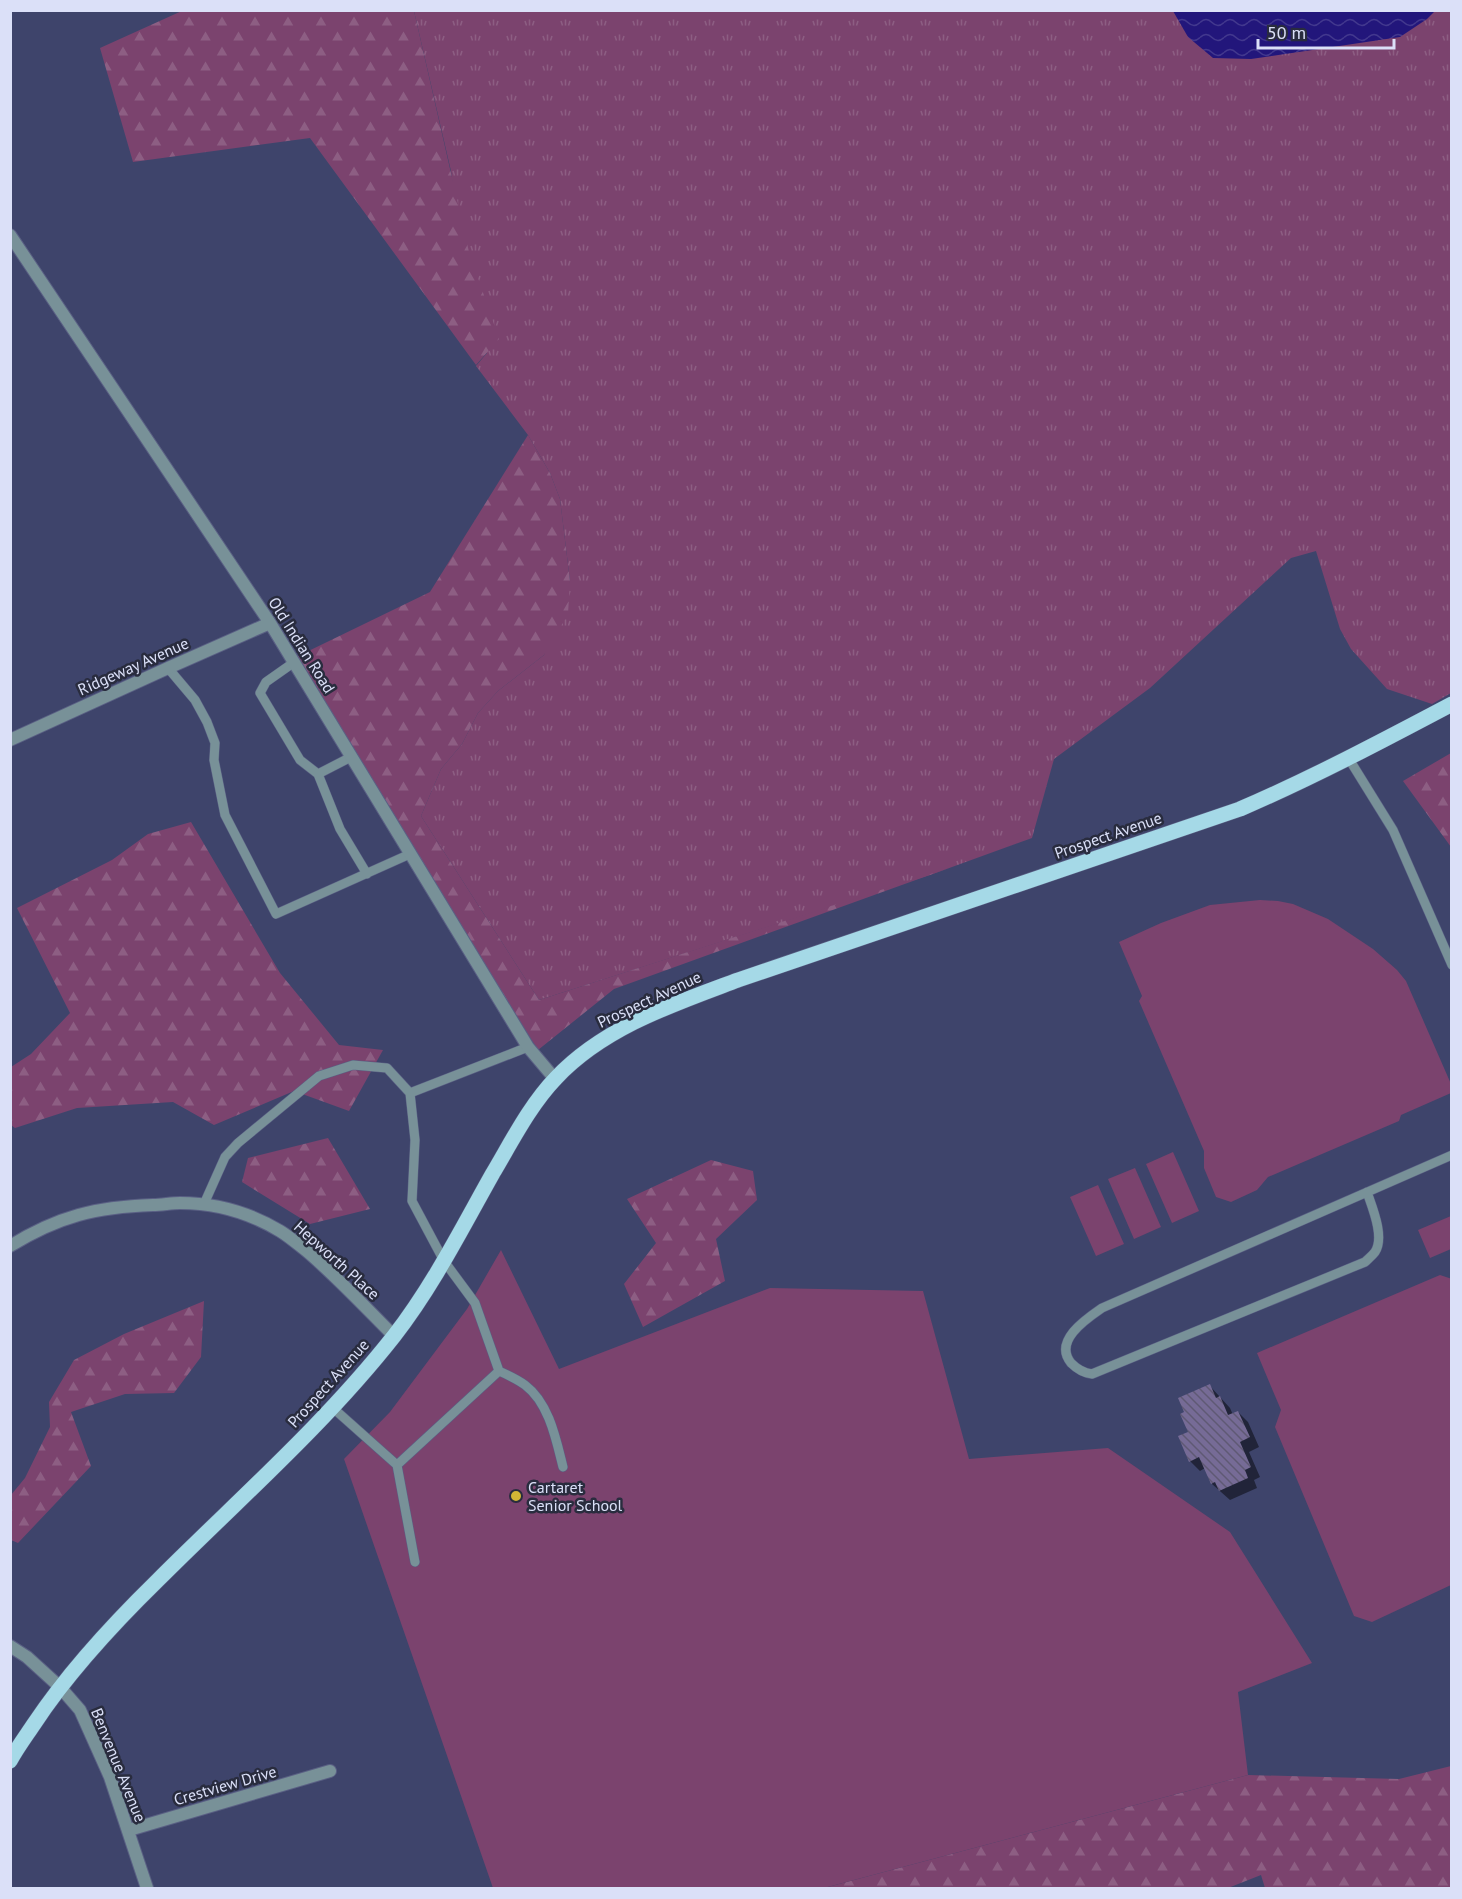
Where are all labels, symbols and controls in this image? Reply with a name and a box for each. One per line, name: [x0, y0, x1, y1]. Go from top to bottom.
scale bar: [1258, 12, 1394, 50]
text: 50 m: [1267, 21, 1306, 44]
street label: Old Indian Road: [264, 593, 340, 697]
street label: Ridgeway Avenue: [74, 633, 192, 699]
street label: Prospect Avenue: [1052, 807, 1164, 863]
street label: Prospect Avenue: [594, 966, 704, 1032]
street label: Hepworth Place: [290, 1216, 384, 1304]
street label: Prospect Avenue: [283, 1335, 373, 1431]
place label: Cartaret Senior School: [528, 1477, 623, 1515]
marker: Cartaret Senior School: [509, 1489, 523, 1503]
street label: Benvenue Avenue: [87, 1705, 151, 1825]
street label: Crestview Drive: [171, 1761, 279, 1809]

